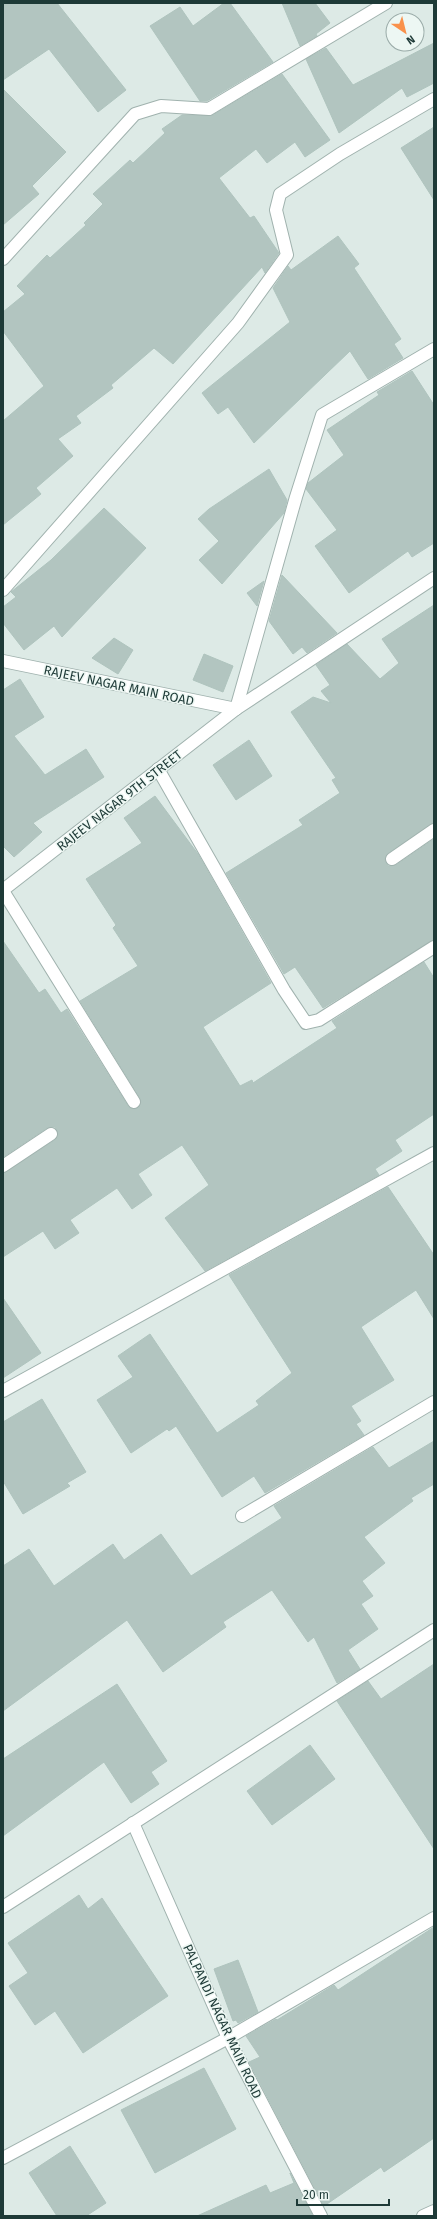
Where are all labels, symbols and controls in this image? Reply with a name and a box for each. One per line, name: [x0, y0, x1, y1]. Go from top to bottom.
north arrow: [385, 12, 425, 52]
text: N: [404, 32, 417, 47]
street label: RAJEEV NAGAR MAIN ROAD: [42, 662, 195, 709]
street label: RAJEEV NAGAR 9TH STREET: [54, 747, 185, 854]
street label: PALPANDI NAGAR MAIN ROAD: [180, 1942, 265, 2101]
scale bar: [297, 2181, 389, 2207]
text: 20 m: [303, 2188, 329, 2202]

